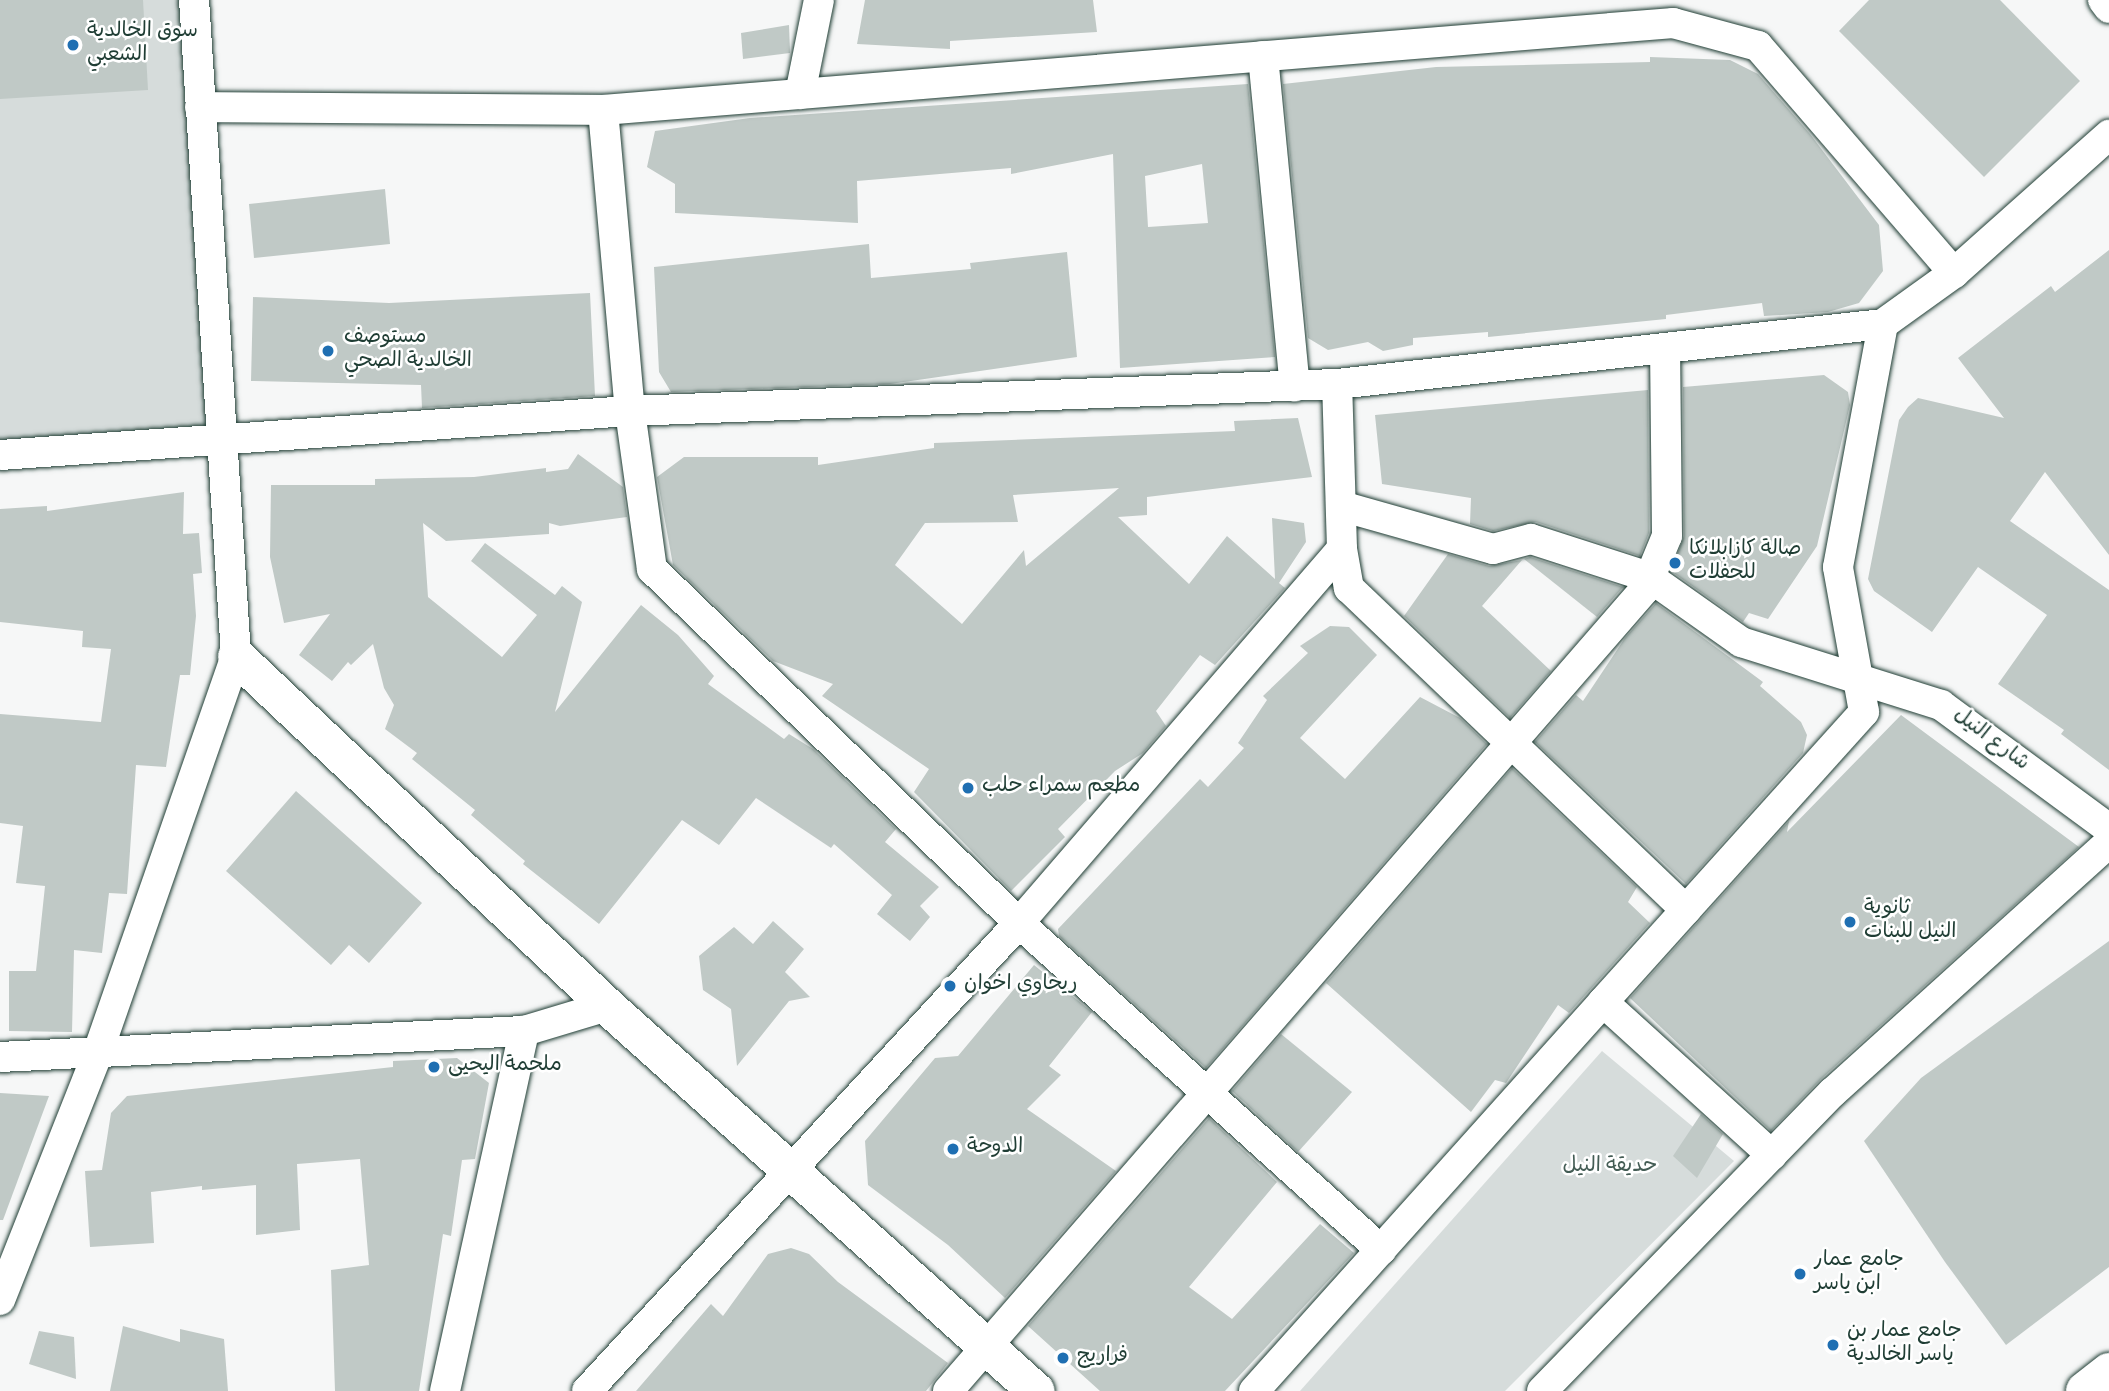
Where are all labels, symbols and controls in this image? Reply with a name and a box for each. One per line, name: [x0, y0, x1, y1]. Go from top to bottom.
place label: سوق الخالدية الشعبي: [87, 20, 198, 70]
marker: سوق الخالدية الشعبي: [65, 37, 81, 53]
place label: مستوصف الخالدية الصحي: [344, 326, 472, 376]
marker: مستوصف الخالدية الصحي: [318, 341, 338, 361]
place label: صالة كازابلانكا للحفلات: [1689, 538, 1801, 588]
marker: صالة كازابلانكا للحفلات: [1667, 555, 1683, 571]
street label: شارع النيل: [1947, 704, 2033, 778]
place label: مطعم سمراء حلب: [982, 775, 1140, 801]
marker: مطعم سمراء حلب: [960, 780, 976, 796]
place label: ثانوية النيل للبنات: [1864, 897, 1957, 947]
marker: ثانوية النيل للبنات: [1842, 914, 1858, 930]
place label: ريحاوي اخوان: [964, 973, 1077, 999]
marker: ريحاوي اخوان: [942, 978, 958, 994]
place label: ملحمة اليحيى: [448, 1054, 562, 1080]
marker: ملحمة اليحيى: [426, 1059, 442, 1075]
place label: الدوحة: [967, 1136, 1023, 1162]
marker: الدوحة: [945, 1141, 961, 1157]
park label: حديقة النيل: [1563, 1155, 1657, 1181]
place label: جامع عمار ابن ياسر: [1814, 1249, 1904, 1299]
marker: جامع عمار ابن ياسر: [1792, 1266, 1808, 1282]
place label: جامع عمار بن ياسر الخالدية: [1847, 1320, 1962, 1370]
marker: جامع عمار بن ياسر الخالدية: [1825, 1337, 1841, 1353]
place label: فراريج: [1077, 1345, 1128, 1371]
marker: فراريج: [1055, 1350, 1071, 1366]

